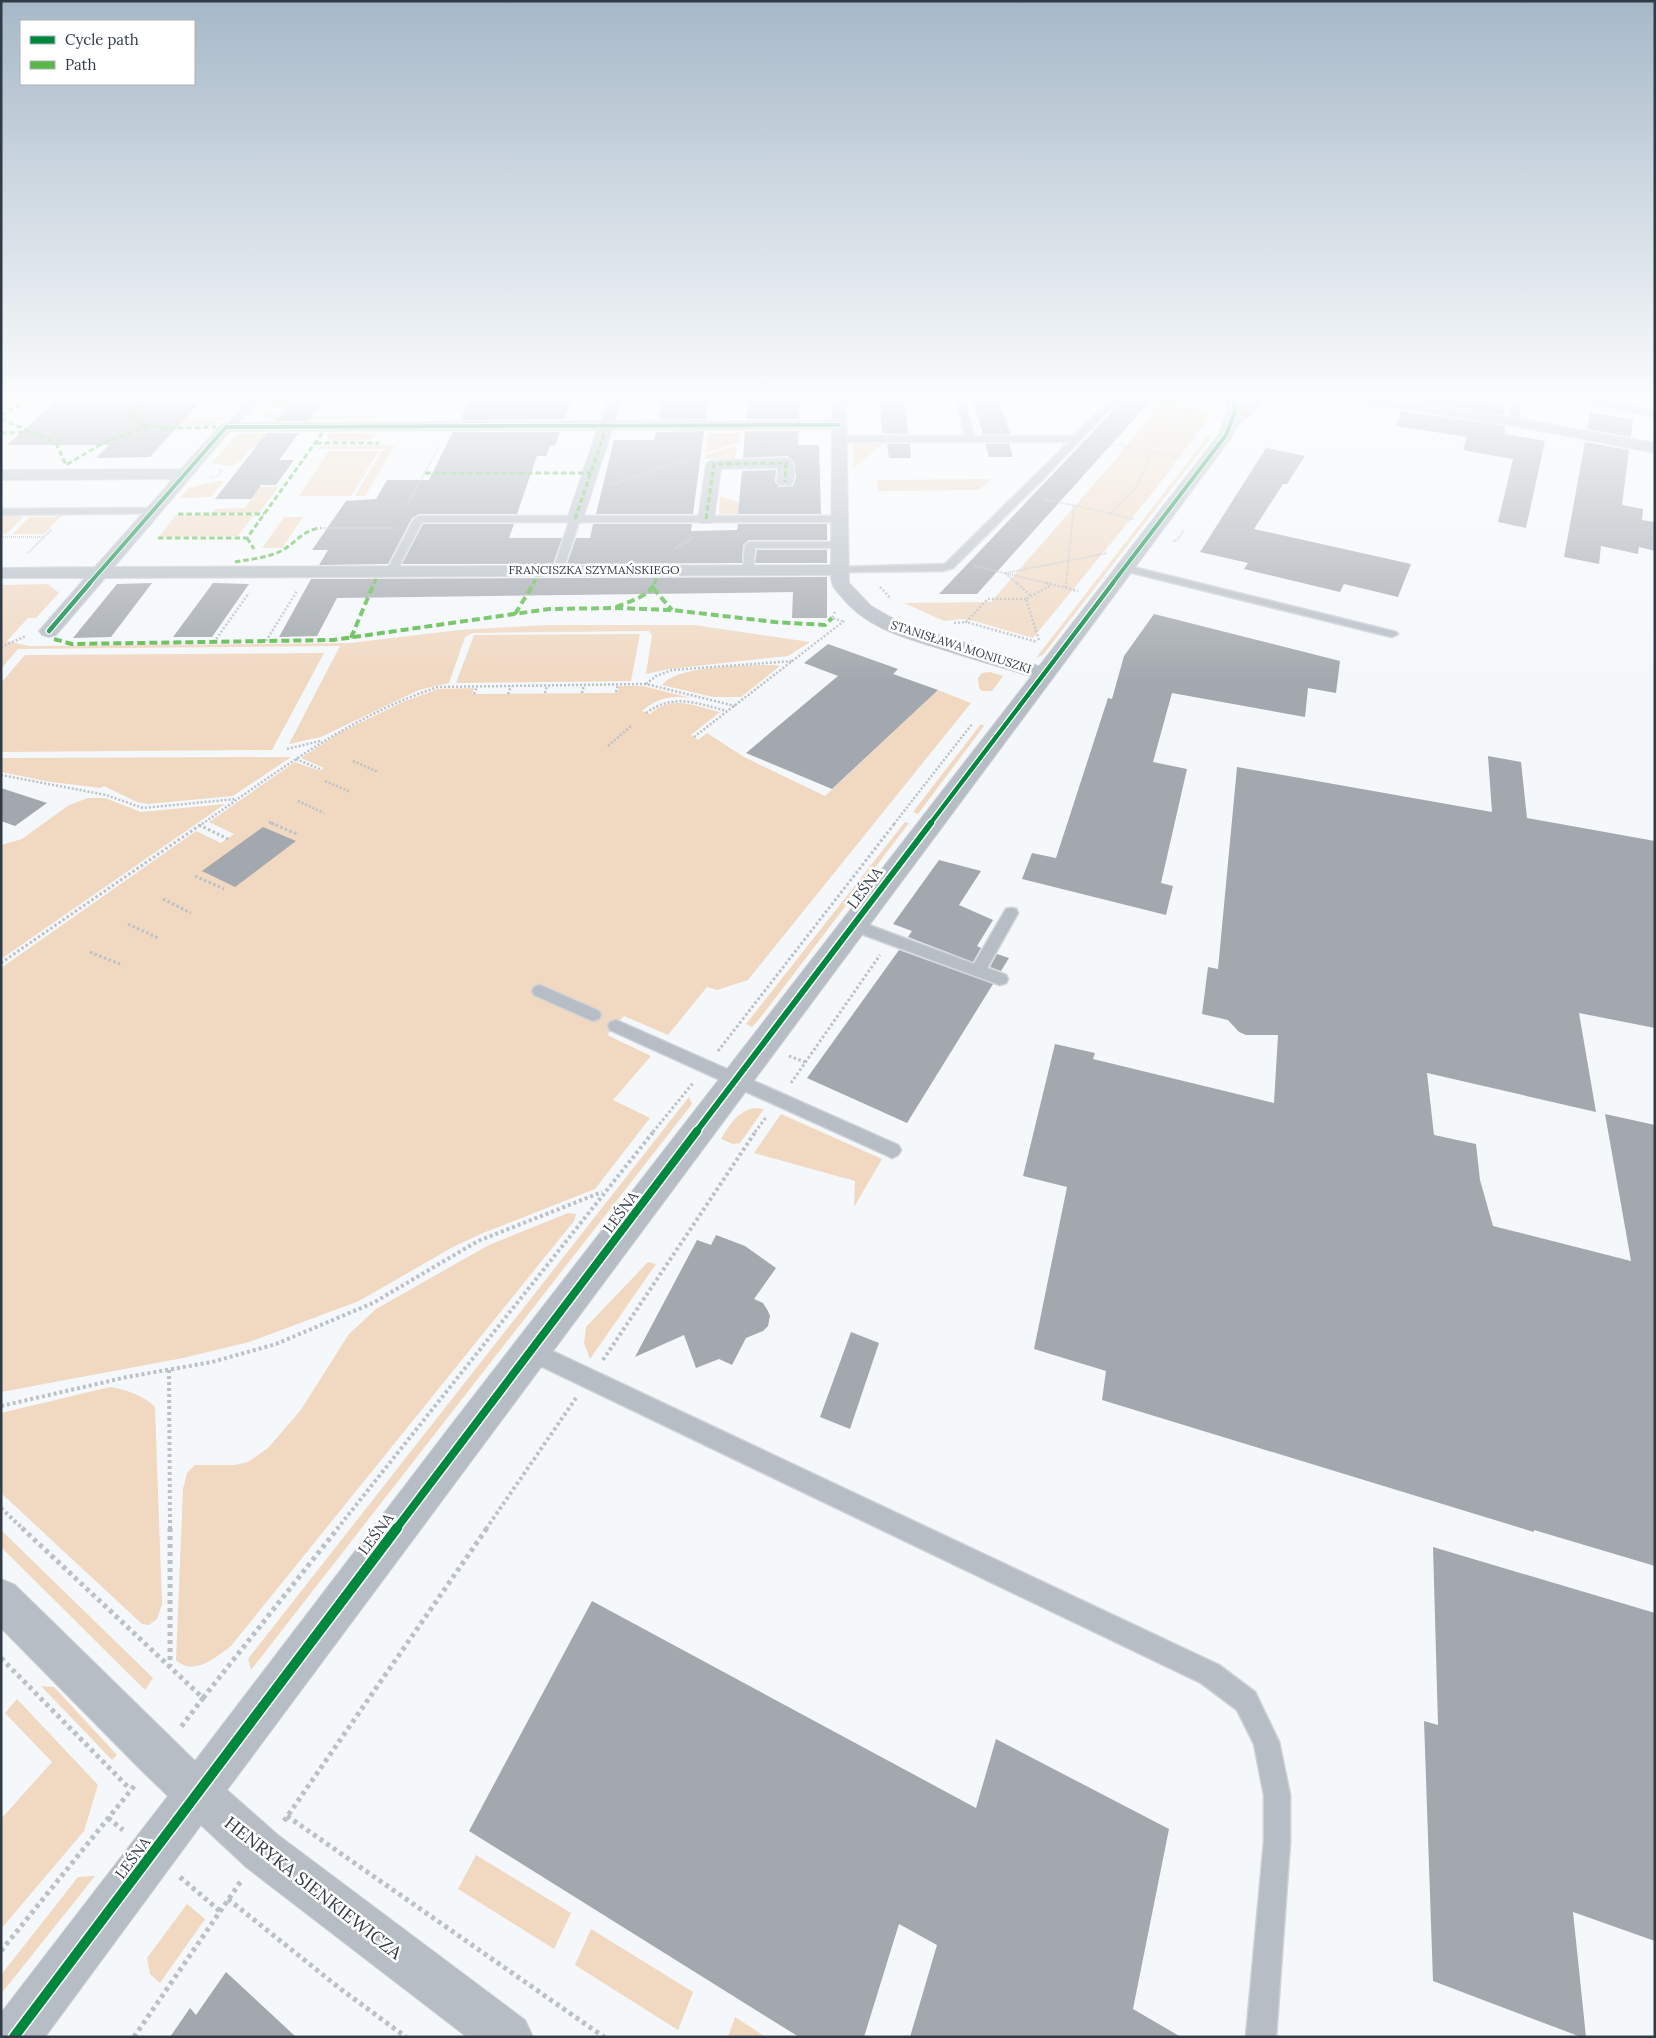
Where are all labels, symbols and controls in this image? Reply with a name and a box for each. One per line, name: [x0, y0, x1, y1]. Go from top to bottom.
legend: [20, 20, 195, 85]
text: Cycle path: [65, 30, 139, 49]
text: Path: [65, 55, 96, 74]
street label: FRANCISZKA SZYMAŃSKIEGO: [508, 562, 680, 577]
street label: STANISŁAWA MONIUSZKI: [889, 617, 1033, 676]
street label: LEŚNA: [843, 863, 887, 912]
street label: LEŚNA: [599, 1187, 643, 1236]
street label: LEŚNA: [354, 1509, 398, 1558]
street label: HENRYKA SIENKIEWICZA: [220, 1811, 407, 1965]
street label: LEŚNA: [111, 1833, 155, 1882]

